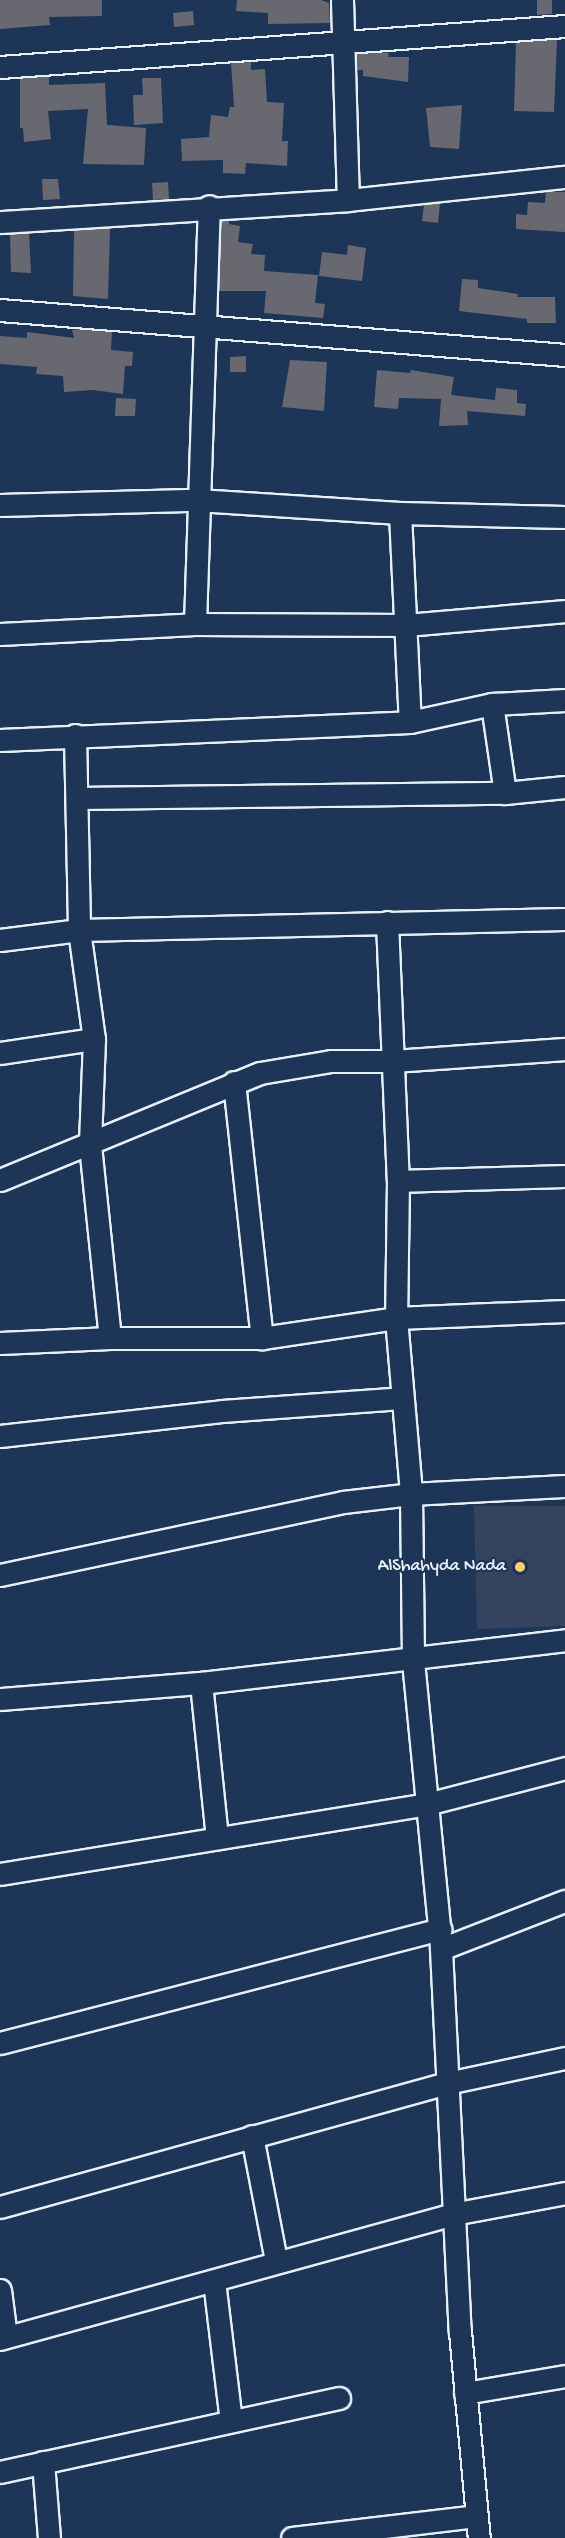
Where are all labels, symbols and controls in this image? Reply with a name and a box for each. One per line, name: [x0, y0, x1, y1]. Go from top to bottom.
place label: AlShahyda Nada: [378, 1556, 506, 1578]
marker: AlShahyda Nada: [511, 1558, 529, 1576]

